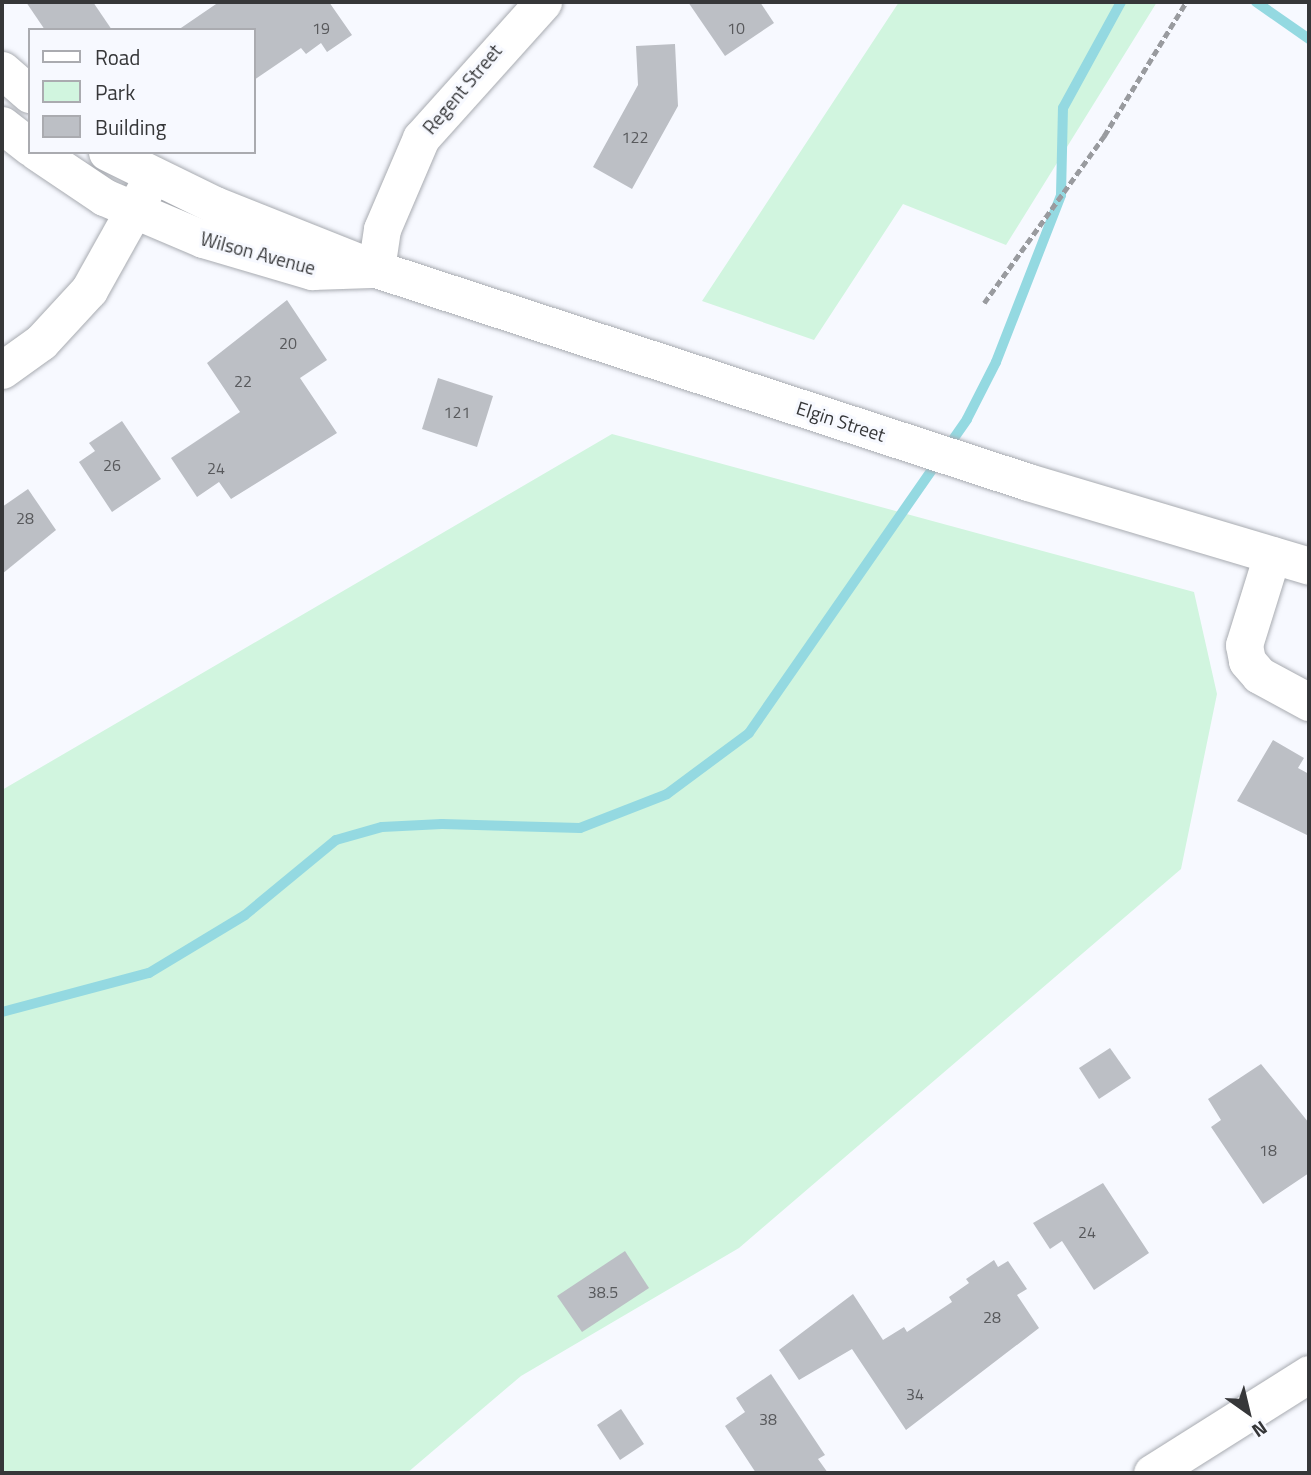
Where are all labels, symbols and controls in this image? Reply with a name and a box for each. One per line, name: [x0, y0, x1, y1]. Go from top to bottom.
house number: 19: [312, 18, 330, 38]
house number: 10: [727, 18, 745, 38]
legend: [28, 28, 256, 154]
street label: Regent Street: [418, 39, 506, 139]
text: Road: [95, 41, 140, 73]
text: Park: [95, 76, 135, 108]
text: Building: [95, 111, 166, 143]
house number: 122: [622, 127, 648, 147]
street label: Wilson Avenue: [198, 227, 318, 279]
house number: 20: [279, 333, 297, 353]
house number: 22: [234, 371, 252, 391]
street label: Elgin Street: [794, 396, 888, 446]
house number: 121: [444, 402, 470, 422]
house number: 26: [103, 455, 121, 475]
house number: 24: [207, 458, 225, 478]
house number: 28: [16, 508, 34, 528]
house number: 18: [1259, 1140, 1277, 1160]
house number: 24: [1078, 1222, 1096, 1242]
house number: 38.5: [588, 1282, 618, 1302]
house number: 28: [983, 1307, 1001, 1327]
north arrow: [1213, 1377, 1283, 1447]
house number: 34: [906, 1384, 924, 1404]
house number: 38: [759, 1409, 777, 1429]
text: N: [1246, 1414, 1274, 1446]

